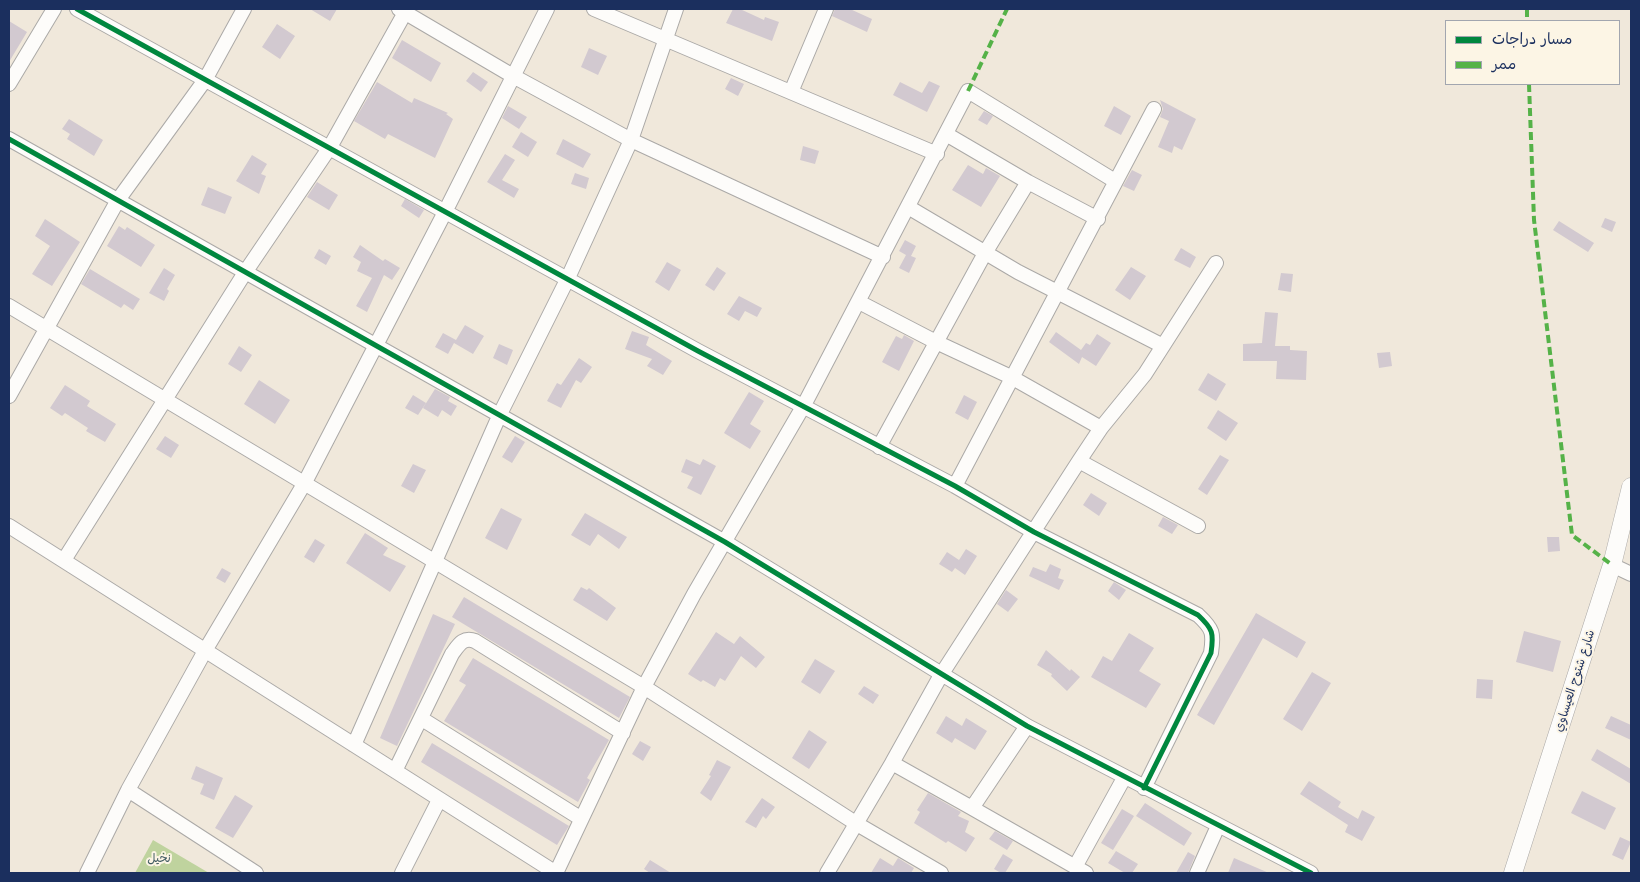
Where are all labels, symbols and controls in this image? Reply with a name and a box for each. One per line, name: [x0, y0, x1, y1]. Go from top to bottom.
legend: [1445, 20, 1620, 85]
text: مسار دراجات: [1492, 29, 1572, 49]
text: ممر: [1492, 54, 1516, 74]
street label: شارع شتوح العيساوي: [1552, 628, 1598, 734]
park label: نخيل: [147, 852, 171, 866]

